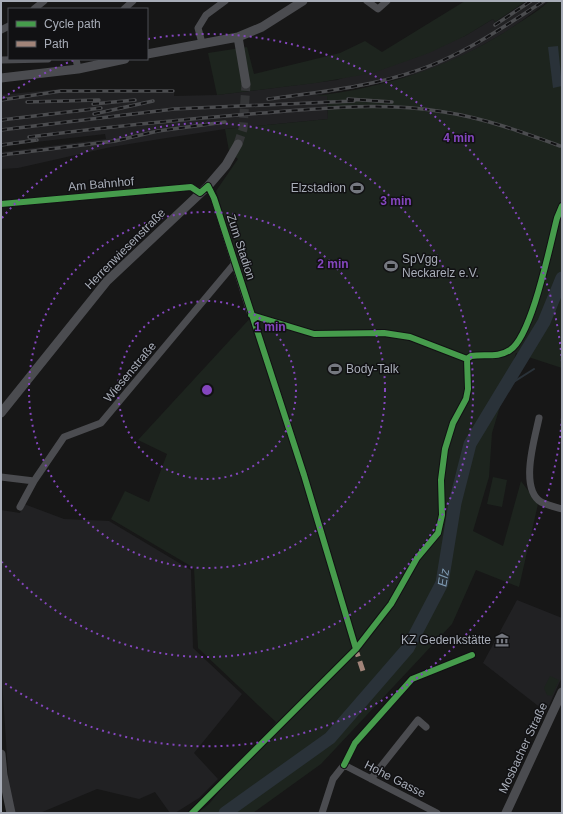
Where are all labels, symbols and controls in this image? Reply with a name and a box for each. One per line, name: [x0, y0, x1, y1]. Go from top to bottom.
legend: [8, 8, 148, 60]
text: Cycle path: [44, 17, 101, 31]
text: Path: [44, 37, 69, 51]
text: 4 min: [443, 131, 475, 145]
street label: Am Bahnhof: [67, 174, 135, 194]
sports icon: Elzstadion: [349, 180, 365, 196]
place label: Elzstadion: [291, 181, 346, 195]
text: 3 min: [380, 194, 412, 208]
street label: Herrenwiesenstraße: [82, 206, 168, 292]
street label: Zum Stadion: [224, 212, 258, 282]
place label: SpVgg Neckarelz e.V.: [402, 252, 479, 280]
text: 2 min: [317, 257, 349, 271]
sports icon: SpVgg Neckarelz e.V.: [383, 258, 399, 274]
text: 1 min: [254, 320, 286, 334]
street label: Wiesenstraße: [101, 339, 159, 405]
sports icon: Body-Talk: [327, 361, 343, 377]
place label: Body-Talk: [346, 362, 400, 376]
centre of rings: [200, 383, 214, 397]
water label: Elz: [435, 567, 452, 588]
museum icon: KZ Gedenkstätte: [494, 632, 510, 648]
place label: KZ Gedenkstätte: [401, 633, 491, 647]
street label: Mosbacher Straße: [496, 700, 550, 796]
street label: Hohe Gasse: [362, 758, 428, 801]

